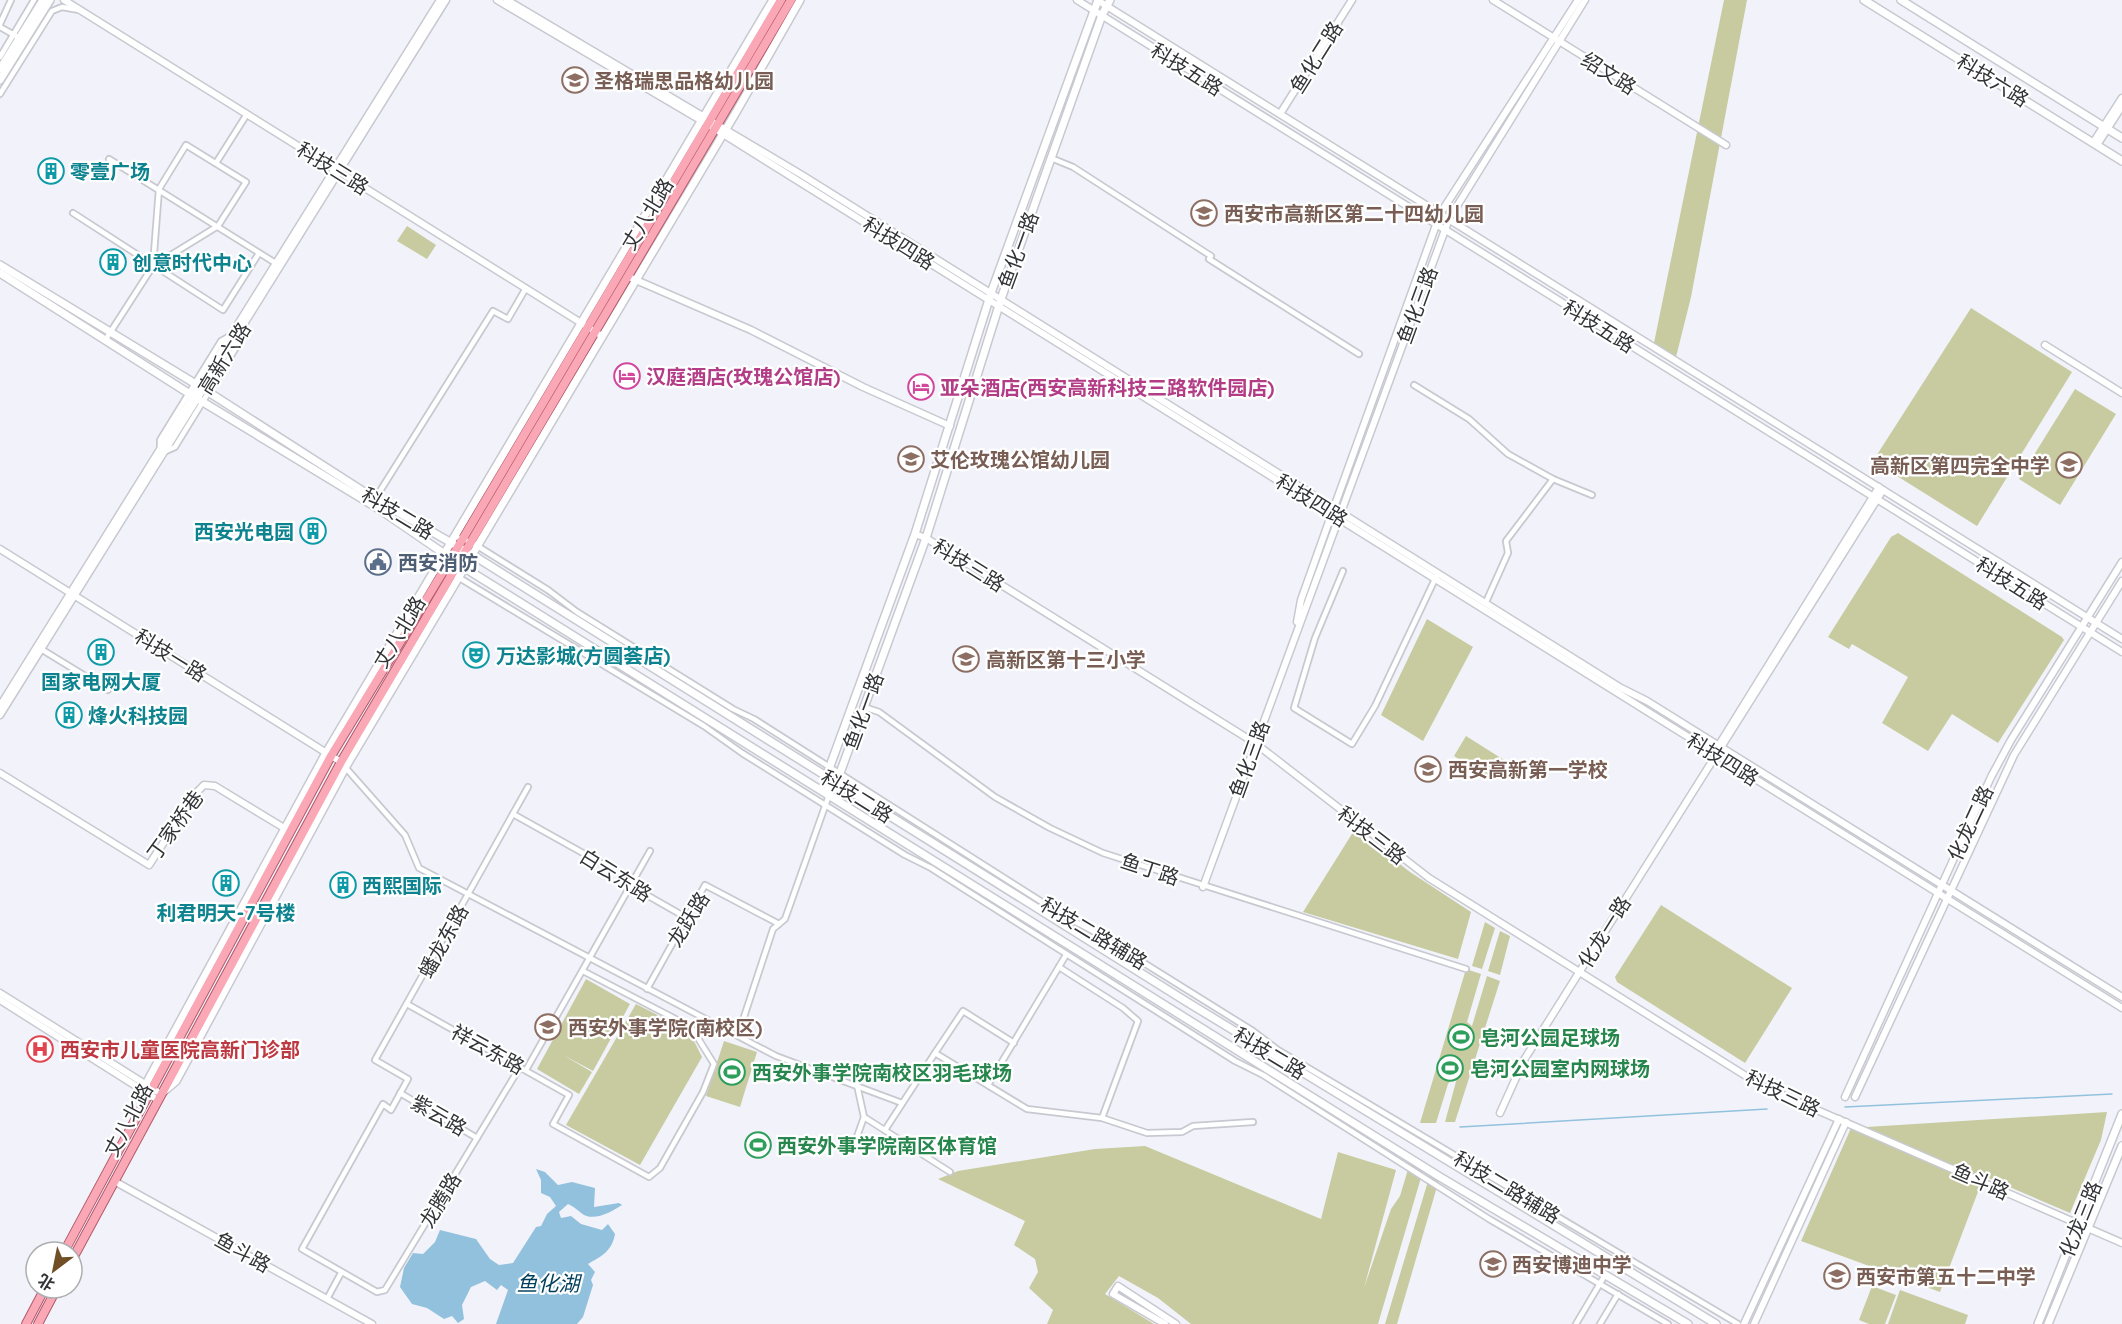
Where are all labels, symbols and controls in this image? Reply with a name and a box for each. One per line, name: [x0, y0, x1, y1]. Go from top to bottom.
street label: 鱼化二路: [1284, 16, 1348, 98]
street label: 科技五路: [1146, 37, 1228, 101]
street label: 绍文路: [1577, 47, 1641, 99]
street label: 科技六路: [1952, 48, 2034, 112]
school or university icon: 圣格瑞思品格幼儿园: [560, 65, 590, 95]
place label: 圣格瑞思品格幼儿园: [594, 68, 774, 93]
street label: 科技三路: [292, 136, 374, 200]
building icon: 零壹广场: [36, 156, 66, 186]
place label: 零壹广场: [70, 159, 150, 184]
street label: 丈八北路: [616, 173, 678, 255]
school or university icon: 西安市高新区第二十四幼儿园: [1189, 198, 1219, 228]
place label: 西安市高新区第二十四幼儿园: [1224, 201, 1484, 226]
street label: 鱼化一路: [993, 208, 1043, 292]
street label: 科技四路: [858, 211, 940, 275]
building icon: 创意时代中心: [98, 247, 128, 277]
place label: 创意时代中心: [132, 250, 252, 275]
street label: 鱼化三路: [1392, 263, 1442, 347]
street label: 科技五路: [1558, 294, 1640, 358]
street label: 高新六路: [192, 317, 256, 399]
hotel icon: 汉庭酒店(玫瑰公馆店): [612, 361, 642, 391]
place label: 汉庭酒店(玫瑰公馆店): [646, 364, 840, 389]
hotel icon: 亚朵酒店(西安高新科技三路软件园店): [906, 372, 936, 402]
place label: 亚朵酒店(西安高新科技三路软件园店): [940, 375, 1274, 400]
school or university icon: 艾伦玫瑰公馆幼儿园: [896, 444, 926, 474]
place label: 艾伦玫瑰公馆幼儿园: [930, 447, 1110, 472]
school or university icon: 高新区第四完全中学: [2054, 450, 2084, 480]
place label: 高新区第四完全中学: [1870, 453, 2050, 478]
street label: 科技四路: [1271, 468, 1353, 532]
street label: 科技二路: [357, 482, 439, 544]
building icon: 西安光电园: [298, 516, 328, 546]
place label: 西安光电园: [194, 519, 294, 544]
street label: 科技三路: [928, 533, 1010, 597]
public building icon: 西安消防: [363, 547, 393, 577]
place label: 西安消防: [398, 550, 478, 575]
street label: 科技五路: [1971, 551, 2053, 615]
street label: 丈八北路: [368, 591, 430, 673]
street label: 科技一路: [130, 623, 212, 687]
building icon: 国家电网大厦: [86, 637, 116, 667]
theatre icon: 万达影城(方圆荟店): [461, 640, 491, 670]
place label: 万达影城(方圆荟店): [496, 643, 670, 668]
school or university icon: 高新区第十三小学: [951, 644, 981, 674]
place label: 高新区第十三小学: [986, 647, 1146, 672]
place label: 国家电网大厦: [41, 669, 161, 694]
street label: 鱼化一路: [838, 669, 888, 753]
building icon: 烽火科技园: [54, 700, 84, 730]
place label: 烽火科技园: [88, 703, 188, 728]
street label: 鱼化三路: [1224, 717, 1274, 801]
street label: 科技四路: [1682, 727, 1764, 791]
school or university icon: 西安高新第一学校: [1413, 754, 1443, 784]
place label: 西安高新第一学校: [1448, 757, 1608, 782]
street label: 科技二路: [816, 764, 898, 828]
street label: 化龙二路: [1942, 781, 1998, 865]
street label: 丁家桥巷: [141, 785, 209, 865]
street label: 科技三路: [1333, 801, 1411, 869]
street label: 白云东路: [575, 843, 657, 907]
street label: 鱼丁路: [1118, 848, 1182, 890]
building icon: 利君明天-7号楼: [211, 868, 241, 898]
building icon: 西熙国际: [328, 870, 358, 900]
place label: 西熙国际: [362, 873, 442, 898]
street label: 龙跃路: [662, 887, 714, 951]
street label: 科技二路辅路: [1036, 891, 1152, 975]
street label: 化龙一路: [1572, 891, 1636, 973]
place label: 利君明天-7号楼: [157, 900, 295, 925]
street label: 蟠龙东路: [413, 900, 473, 982]
school or university icon: 西安外事学院(南校区): [533, 1012, 563, 1042]
place label: 西安外事学院(南校区): [568, 1015, 762, 1040]
street label: 祥云东路: [447, 1019, 529, 1079]
street label: 科技二路: [1229, 1022, 1311, 1084]
sports icon: 皂河公园足球场: [1446, 1022, 1476, 1052]
place label: 皂河公园足球场: [1480, 1025, 1620, 1050]
hospital icon: 西安市儿童医院高新门诊部: [25, 1034, 55, 1064]
place label: 西安市儿童医院高新门诊部: [60, 1037, 300, 1062]
sports icon: 皂河公园室内网球场: [1435, 1053, 1465, 1083]
place label: 皂河公园室内网球场: [1470, 1056, 1650, 1081]
sports icon: 西安外事学院南校区羽毛球场: [717, 1057, 747, 1087]
place label: 西安外事学院南校区羽毛球场: [752, 1060, 1012, 1085]
street label: 科技三路: [1742, 1064, 1824, 1122]
street label: 丈八北路: [98, 1079, 158, 1161]
street label: 紫云路: [407, 1089, 471, 1141]
sports icon: 西安外事学院南区体育馆: [743, 1130, 773, 1160]
place label: 西安外事学院南区体育馆: [777, 1133, 997, 1158]
street label: 科技二路辅路: [1449, 1145, 1565, 1229]
street label: 鱼斗路: [1949, 1157, 2013, 1205]
street label: 龙腾路: [414, 1168, 466, 1232]
street label: 化龙三路: [2053, 1177, 2107, 1261]
street label: 鱼斗路: [211, 1227, 275, 1277]
north arrow: [24, 1240, 84, 1300]
school or university icon: 西安博迪中学: [1478, 1249, 1508, 1279]
place label: 西安博迪中学: [1512, 1252, 1632, 1277]
school or university icon: 西安市第五十二中学: [1822, 1261, 1852, 1291]
place label: 西安市第五十二中学: [1856, 1264, 2036, 1289]
text: 北: [34, 1270, 58, 1295]
water label: 鱼化湖: [517, 1270, 582, 1296]

